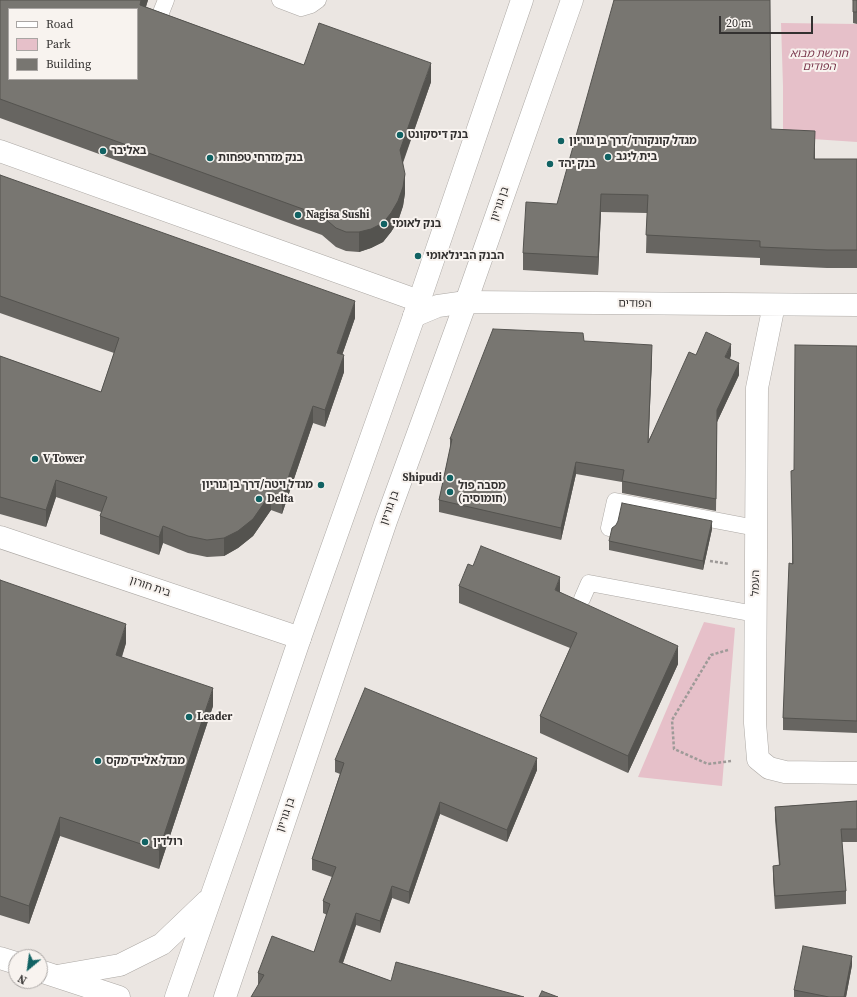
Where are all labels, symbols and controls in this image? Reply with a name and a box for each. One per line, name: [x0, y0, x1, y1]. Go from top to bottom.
legend: [8, 8, 138, 80]
scale bar: [721, 8, 815, 34]
text: 20 m: [726, 15, 752, 31]
text: Road: [46, 16, 73, 32]
text: Park: [46, 36, 71, 52]
park label: חורשת מבוא הפודים: [790, 47, 848, 73]
text: Building: [46, 56, 91, 72]
place label: בנק דיסקונט: [408, 128, 468, 142]
marker: בנק דיסקונט: [395, 130, 405, 140]
place label: מגדל קונקורד/דרך בן גוריון: [569, 134, 697, 148]
marker: מגדל קונקורד/דרך בן גוריון: [556, 136, 566, 146]
place label: באליבר: [111, 144, 146, 158]
marker: באליבר: [98, 146, 108, 156]
place label: בית ליגב: [616, 150, 657, 164]
place label: בנק מזרחי טפחות: [218, 151, 303, 165]
marker: בית ליגב: [603, 152, 613, 162]
marker: בנק מזרחי טפחות: [205, 153, 215, 163]
place label: בנק יהד: [558, 157, 595, 171]
marker: בנק יהד: [545, 159, 555, 169]
street label: בן גוריון: [488, 185, 512, 223]
place label: Nagisa Sushi: [306, 208, 370, 222]
marker: Nagisa Sushi: [293, 210, 303, 220]
place label: בנק לאומי: [392, 217, 441, 231]
marker: בנק לאומי: [379, 219, 389, 229]
place label: הבנק הבינלאומי: [426, 249, 504, 263]
marker: הבנק הבינלאומי: [413, 251, 423, 261]
street label: הפודים: [618, 297, 652, 311]
place label: V Tower: [43, 452, 84, 466]
marker: V Tower: [30, 454, 40, 464]
place label: Shipudi: [403, 471, 442, 485]
marker: Shipudi: [445, 473, 455, 483]
place label: מגדל ויטה/דרך בן גוריון: [202, 478, 313, 492]
place label: מסבה פול (חומוסיה): [458, 479, 507, 505]
marker: מגדל ויטה/דרך בן גוריון: [316, 480, 326, 490]
marker: מסבה פול (חומוסיה): [445, 487, 455, 497]
street label: בן גוריון: [378, 489, 402, 527]
place label: Delta: [267, 492, 294, 506]
marker: Delta: [254, 494, 264, 504]
street label: העמל: [749, 570, 763, 596]
street label: בית חורון: [128, 574, 172, 600]
place label: Leader: [197, 710, 232, 724]
marker: Leader: [184, 712, 194, 722]
place label: מגדל אלייד מקס: [106, 754, 185, 768]
marker: מגדל אלייד מקס: [93, 756, 103, 766]
street label: בן גוריון: [274, 796, 298, 834]
place label: רולדין: [153, 835, 183, 849]
marker: רולדין: [140, 837, 150, 847]
north arrow: [8, 949, 48, 989]
text: N: [15, 971, 30, 988]

